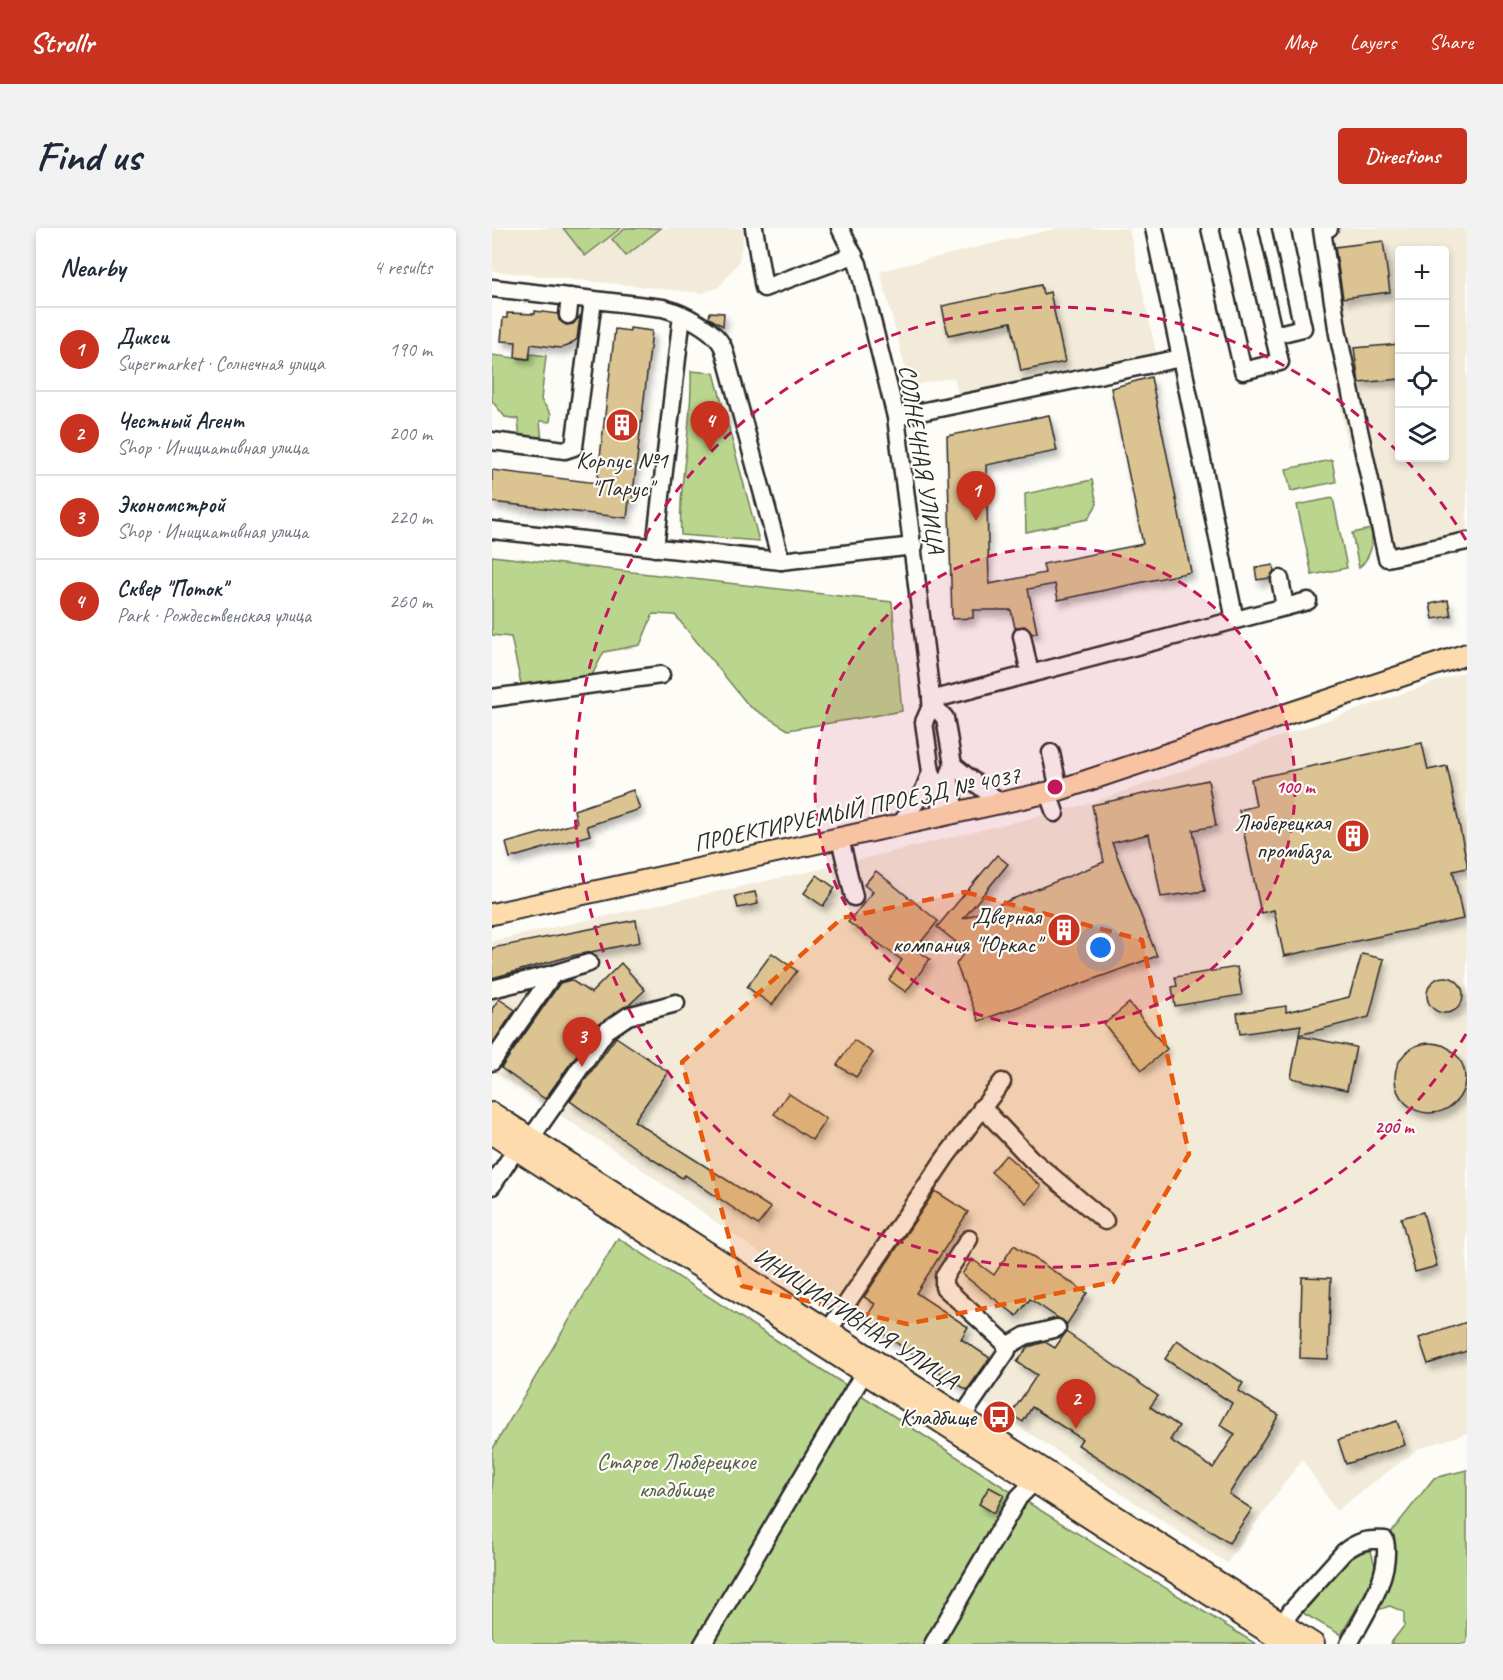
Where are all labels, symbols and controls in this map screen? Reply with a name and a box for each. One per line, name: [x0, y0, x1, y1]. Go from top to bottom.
text: Strollr: [30, 25, 94, 60]
text: Map: [1284, 29, 1317, 55]
text: Layers: [1350, 29, 1396, 55]
text: Share: [1429, 29, 1473, 55]
button: Directions: [1338, 128, 1467, 184]
text: Find us: [36, 130, 141, 183]
map controls: [1395, 246, 1449, 462]
button: +: [1395, 246, 1449, 300]
text: Nearby: [60, 251, 125, 284]
text: 4 results: [373, 255, 432, 280]
button: −: [1395, 300, 1449, 354]
text: Дикси: [117, 323, 169, 351]
text: 1: [75, 337, 84, 362]
text: 190 m: [389, 337, 432, 362]
text: Supermarket · Солнечная улица: [117, 351, 325, 376]
button: locate: [1395, 354, 1449, 408]
street label: СОЛНЕЧНАЯ УЛИЦА: [892, 363, 952, 556]
pin: 4: [690, 402, 730, 451]
text: Честный Агент: [117, 407, 244, 435]
building icon: Корпус №1 "Парус": [604, 407, 640, 443]
button: layers: [1395, 408, 1449, 462]
text: 2: [75, 421, 84, 446]
text: 200 m: [389, 421, 432, 446]
text: Shop · Инициативная улица: [117, 435, 308, 460]
place label: Корпус №1 "Парус": [576, 445, 669, 503]
pin: 1: [956, 472, 996, 521]
text: Экономстрой: [117, 491, 225, 519]
text: 3: [75, 505, 84, 530]
text: 220 m: [389, 505, 432, 530]
text: Shop · Инициативная улица: [117, 519, 308, 544]
text: Сквер "Поток": [117, 575, 227, 603]
text: 4: [75, 589, 84, 614]
text: 260 m: [389, 589, 432, 614]
text: Park · Рождественская улица: [117, 603, 311, 628]
street label: ПРОЕКТИРУЕМЫЙ ПРОЕЗД № 4037: [691, 759, 1024, 858]
text: 100 m: [1276, 776, 1316, 798]
centre of rings: [1045, 777, 1065, 797]
place label: Люберецкая промбаза: [1234, 807, 1332, 865]
building icon: Люберецкая промбаза: [1335, 818, 1371, 854]
place label: Дверная компания "Юркас": [892, 901, 1046, 959]
building icon: Дверная компания "Юркас": [1046, 912, 1082, 948]
your location: [1086, 933, 1115, 962]
pin: 3: [562, 1018, 602, 1067]
text: 200 m: [1375, 1116, 1415, 1138]
street label: ИНИЦИАТИВНАЯ УЛИЦА: [748, 1241, 965, 1396]
pin: 2: [1056, 1380, 1096, 1429]
bus stop icon: Кладбище: [981, 1399, 1017, 1435]
place label: Кладбище: [900, 1402, 978, 1432]
park label: Старое Люберецкое кладбище: [596, 1446, 758, 1504]

